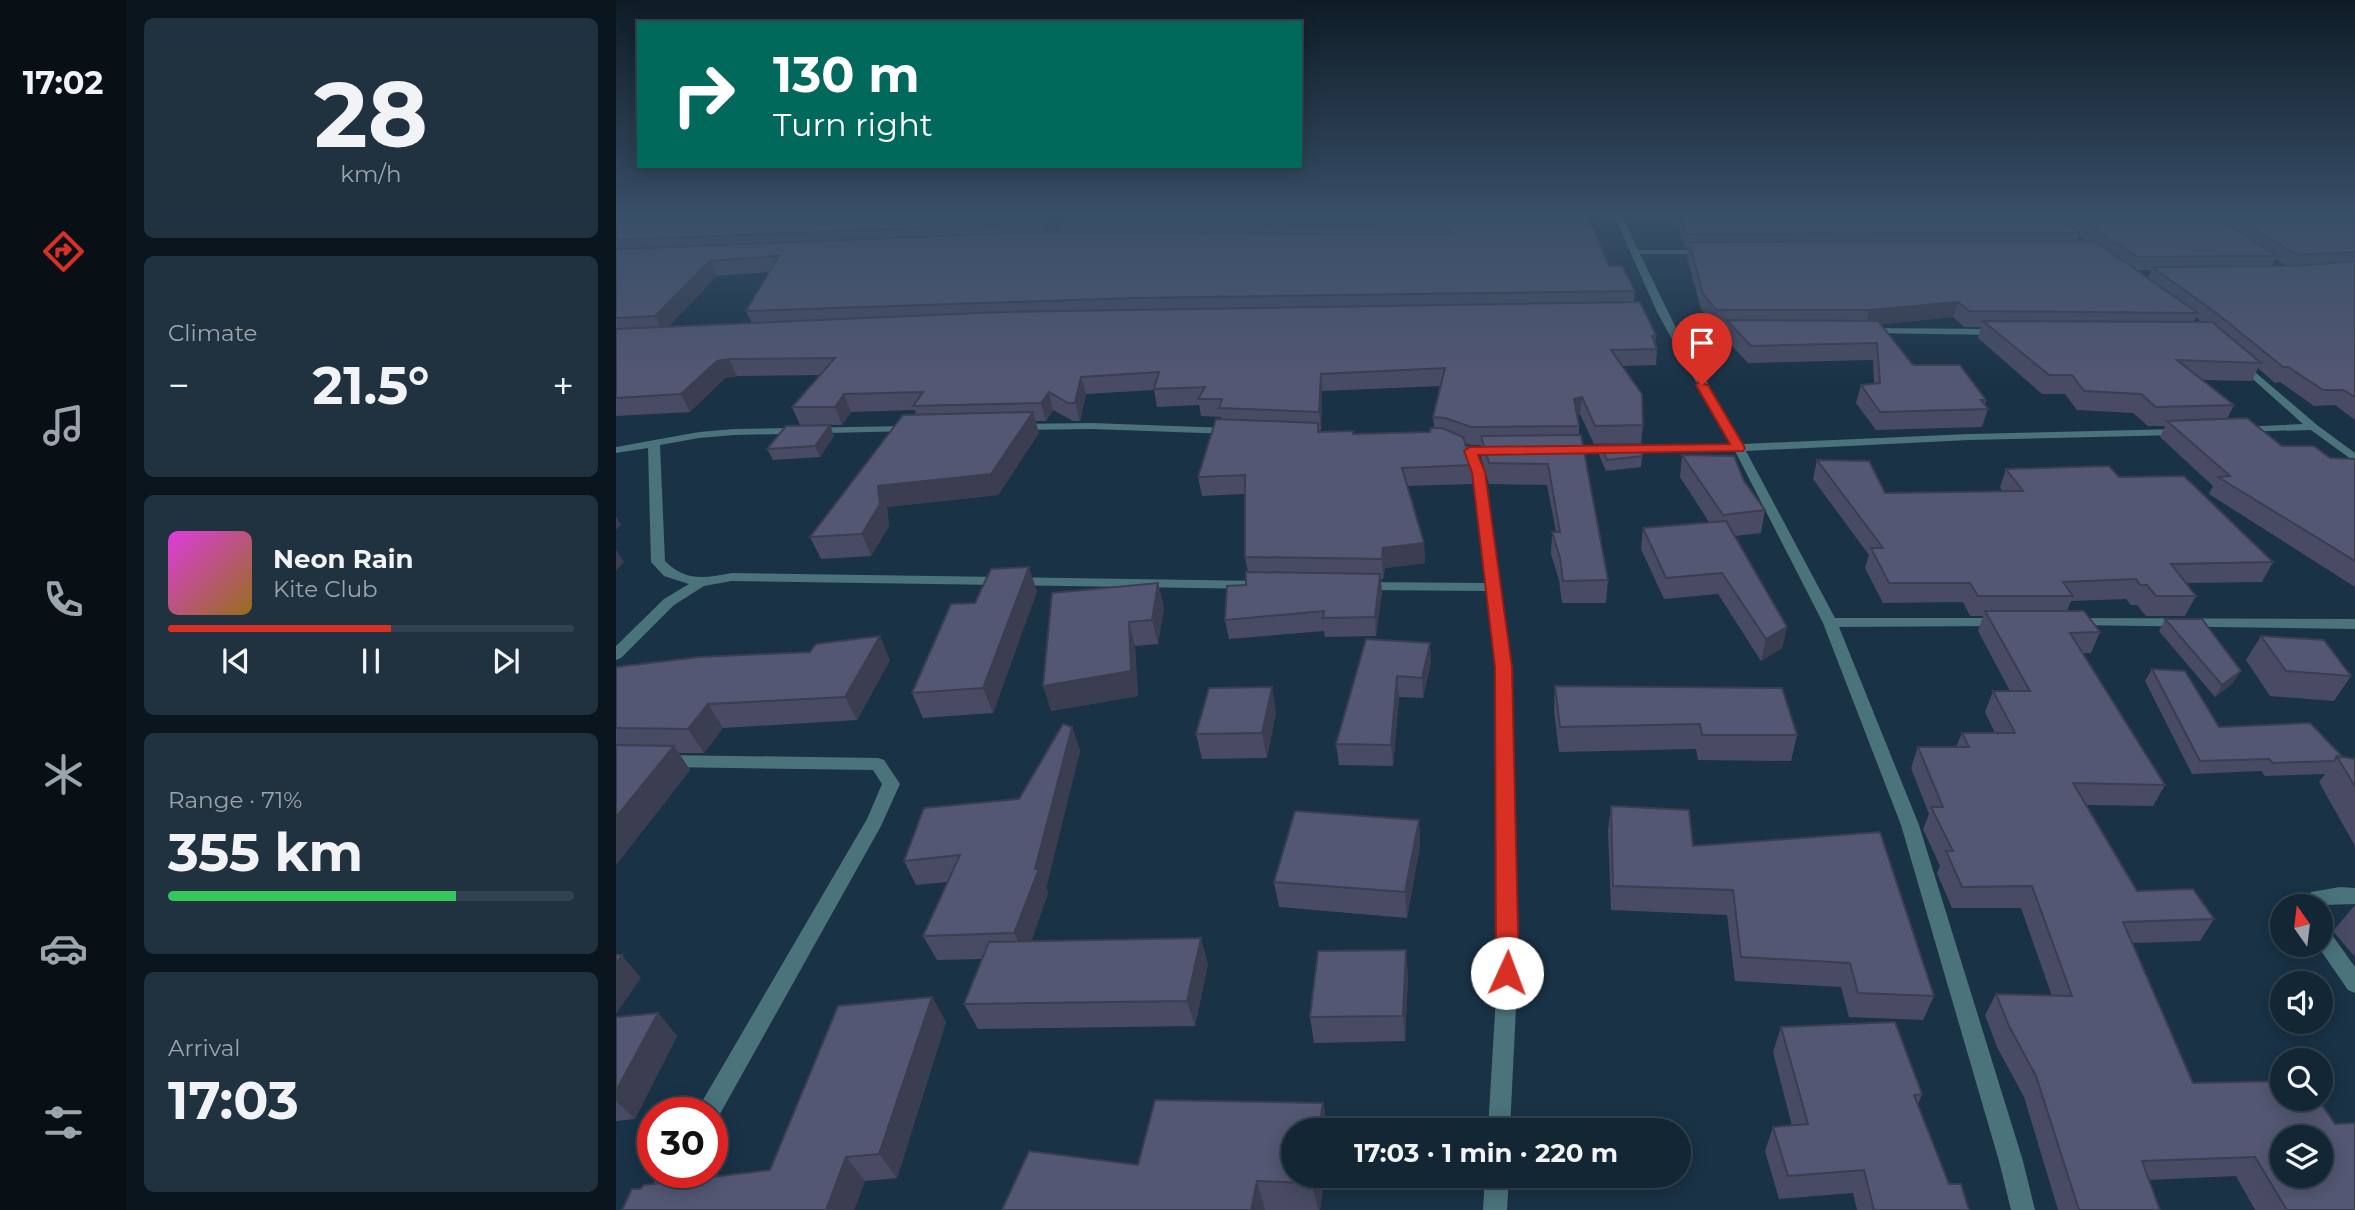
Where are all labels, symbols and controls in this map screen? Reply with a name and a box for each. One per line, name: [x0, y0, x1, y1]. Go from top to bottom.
text: 130 m: [773, 45, 920, 104]
icon: right: [658, 49, 749, 140]
text: 28: [314, 59, 428, 170]
text: 17:02: [23, 63, 103, 102]
text: Turn right: [773, 105, 933, 144]
text: km/h: [340, 160, 402, 188]
icon: directions: [39, 227, 88, 276]
pin: [1672, 313, 1732, 385]
text: Climate: [168, 319, 257, 347]
icon: arrive: [1683, 324, 1721, 362]
text: 21.5°: [312, 354, 430, 417]
text: −: [168, 362, 190, 409]
text: +: [552, 362, 574, 409]
icon: music: [39, 401, 88, 450]
text: Neon Rain: [273, 543, 414, 575]
icon: phone: [39, 575, 88, 624]
text: Kite Club: [273, 575, 378, 603]
icon: previous: [217, 642, 255, 680]
icon: pause: [352, 642, 390, 680]
icon: next: [487, 642, 525, 680]
icon: climate: [39, 750, 88, 799]
text: Range · 71%: [168, 786, 302, 814]
text: 355 km: [168, 821, 363, 884]
north arrow: [2270, 894, 2333, 957]
map controls: [2270, 894, 2333, 1188]
icon: car: [39, 924, 88, 973]
position arrow: [1470, 936, 1544, 1010]
button: sound: [2270, 971, 2333, 1034]
text: Arrival: [168, 1034, 241, 1062]
button: search: [2270, 1048, 2333, 1111]
text: 17:03: [168, 1069, 299, 1132]
speed limit sign: 30: [637, 1097, 728, 1188]
icon: filters: [39, 1098, 88, 1147]
button: layers: [2270, 1125, 2333, 1188]
text: 17:03 · 1 min · 220 m: [1354, 1137, 1618, 1169]

